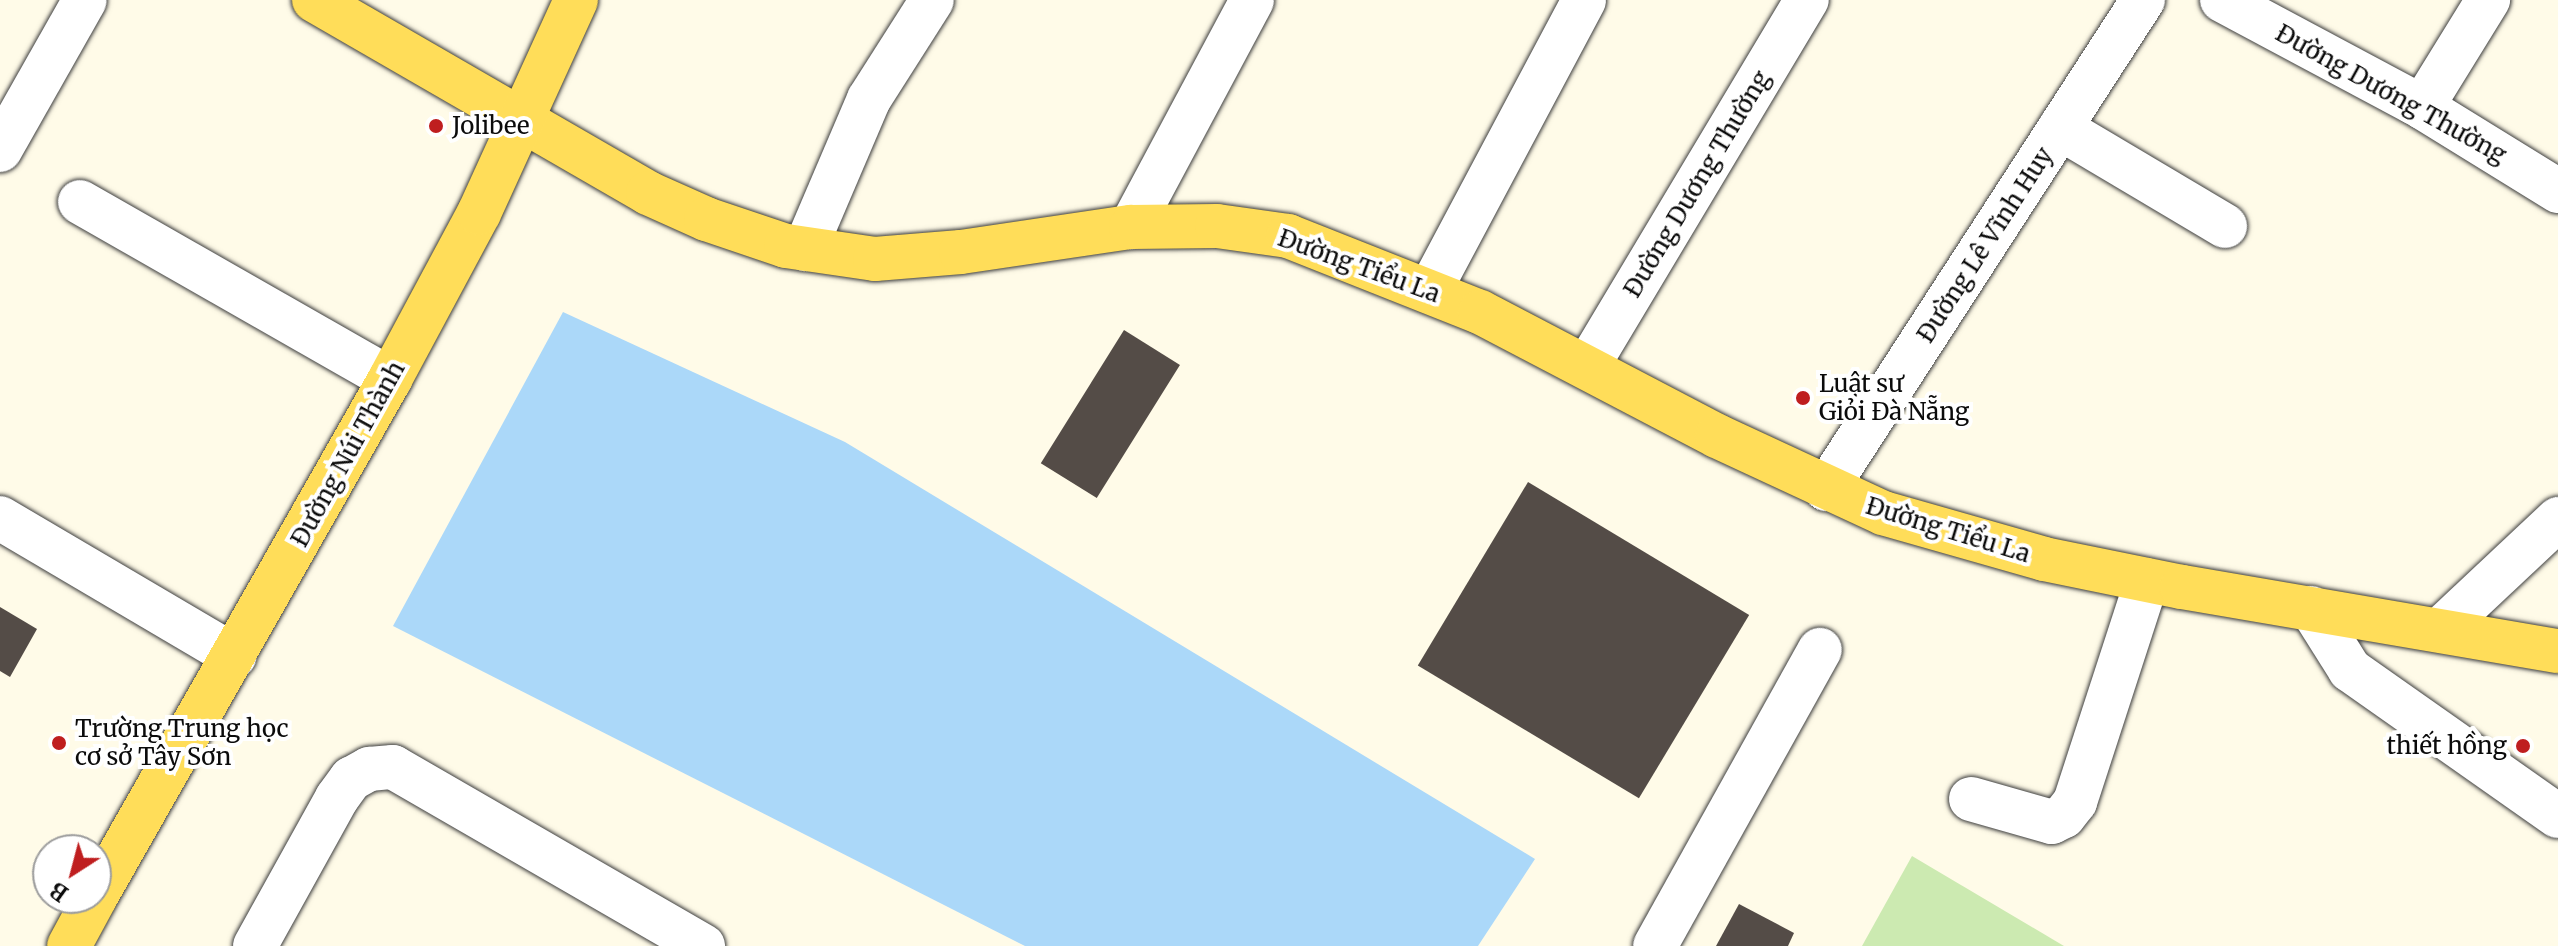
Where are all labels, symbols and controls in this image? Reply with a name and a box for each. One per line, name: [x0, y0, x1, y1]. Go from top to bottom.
street label: Đường Dương Thường: [2271, 19, 2511, 169]
street label: Đường Dương Thường: [1618, 65, 1776, 303]
place label: Jolibee: [452, 112, 530, 140]
marker: Jolibee: [427, 117, 445, 135]
street label: Đường Lê Vĩnh Huy: [1911, 142, 2059, 348]
street label: Đường Tiểu La: [1274, 223, 1444, 309]
street label: Đường Núi Thành: [285, 356, 411, 552]
place label: Luật sư Giỏi Đà Nẵng: [1819, 370, 1969, 426]
marker: Luật sư Giỏi Đà Nẵng: [1794, 389, 1812, 407]
street label: Đường Tiểu La: [1862, 491, 2034, 569]
place label: Trường Trung học cơ sở Tây Sơn: [75, 715, 289, 771]
place label: thiết hồng: [2387, 732, 2507, 760]
marker: Trường Trung học cơ sở Tây Sơn: [50, 734, 68, 752]
marker: thiết hồng: [2514, 737, 2532, 755]
north arrow: [32, 834, 112, 914]
text: B: [45, 876, 74, 908]

